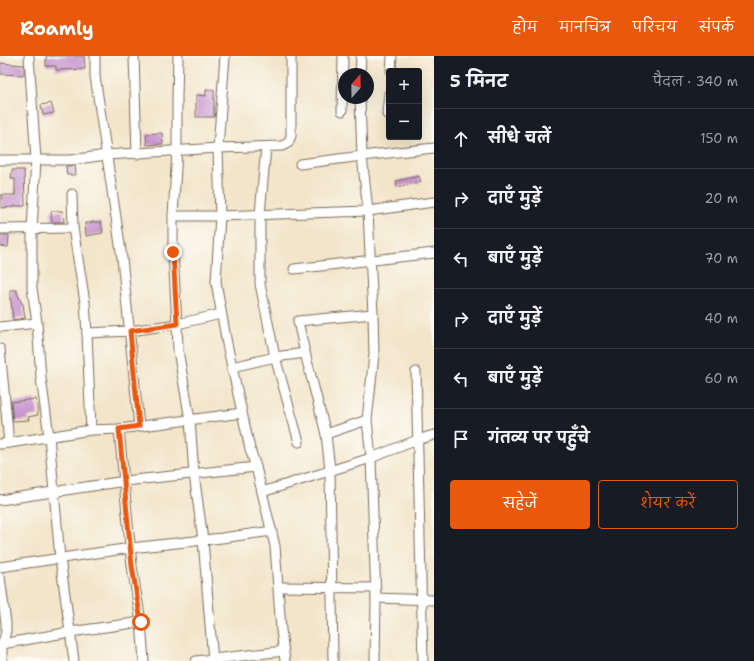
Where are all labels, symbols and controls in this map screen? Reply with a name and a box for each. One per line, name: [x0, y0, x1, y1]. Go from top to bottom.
text: Roamly: [20, 16, 94, 41]
text: होम: [513, 18, 537, 36]
text: मानचित्र: [559, 18, 611, 36]
text: परिचय: [633, 18, 677, 36]
text: संपर्क: [699, 18, 734, 36]
north arrow: [338, 68, 374, 104]
map controls: [386, 68, 422, 140]
button: +: [386, 68, 422, 104]
text: 5 मिनट: [450, 70, 508, 92]
text: पैदल · 340 m: [653, 73, 738, 90]
button: −: [386, 104, 422, 140]
icon: ahead: [450, 128, 472, 150]
text: सीधे चलें: [488, 128, 551, 148]
text: 150 m: [700, 130, 738, 147]
icon: right: [450, 188, 472, 210]
text: दाएँ मुड़ें: [488, 188, 542, 208]
text: 20 m: [705, 190, 738, 207]
route end: [164, 243, 182, 261]
icon: left: [450, 248, 472, 270]
text: बाएँ मुड़ें: [488, 248, 542, 268]
text: 70 m: [704, 250, 738, 267]
icon: right: [450, 308, 472, 330]
text: दाएँ मुड़ें: [488, 308, 542, 328]
text: 40 m: [704, 310, 738, 327]
icon: left: [450, 368, 472, 390]
text: बाएँ मुड़ें: [488, 368, 542, 388]
text: 60 m: [705, 370, 738, 387]
icon: arrive: [450, 428, 472, 450]
text: गंतव्य पर पहुँचे: [488, 428, 590, 448]
button: सहेजें: [450, 480, 590, 529]
button: शेयर करें: [598, 480, 738, 529]
route start: [132, 613, 150, 631]

